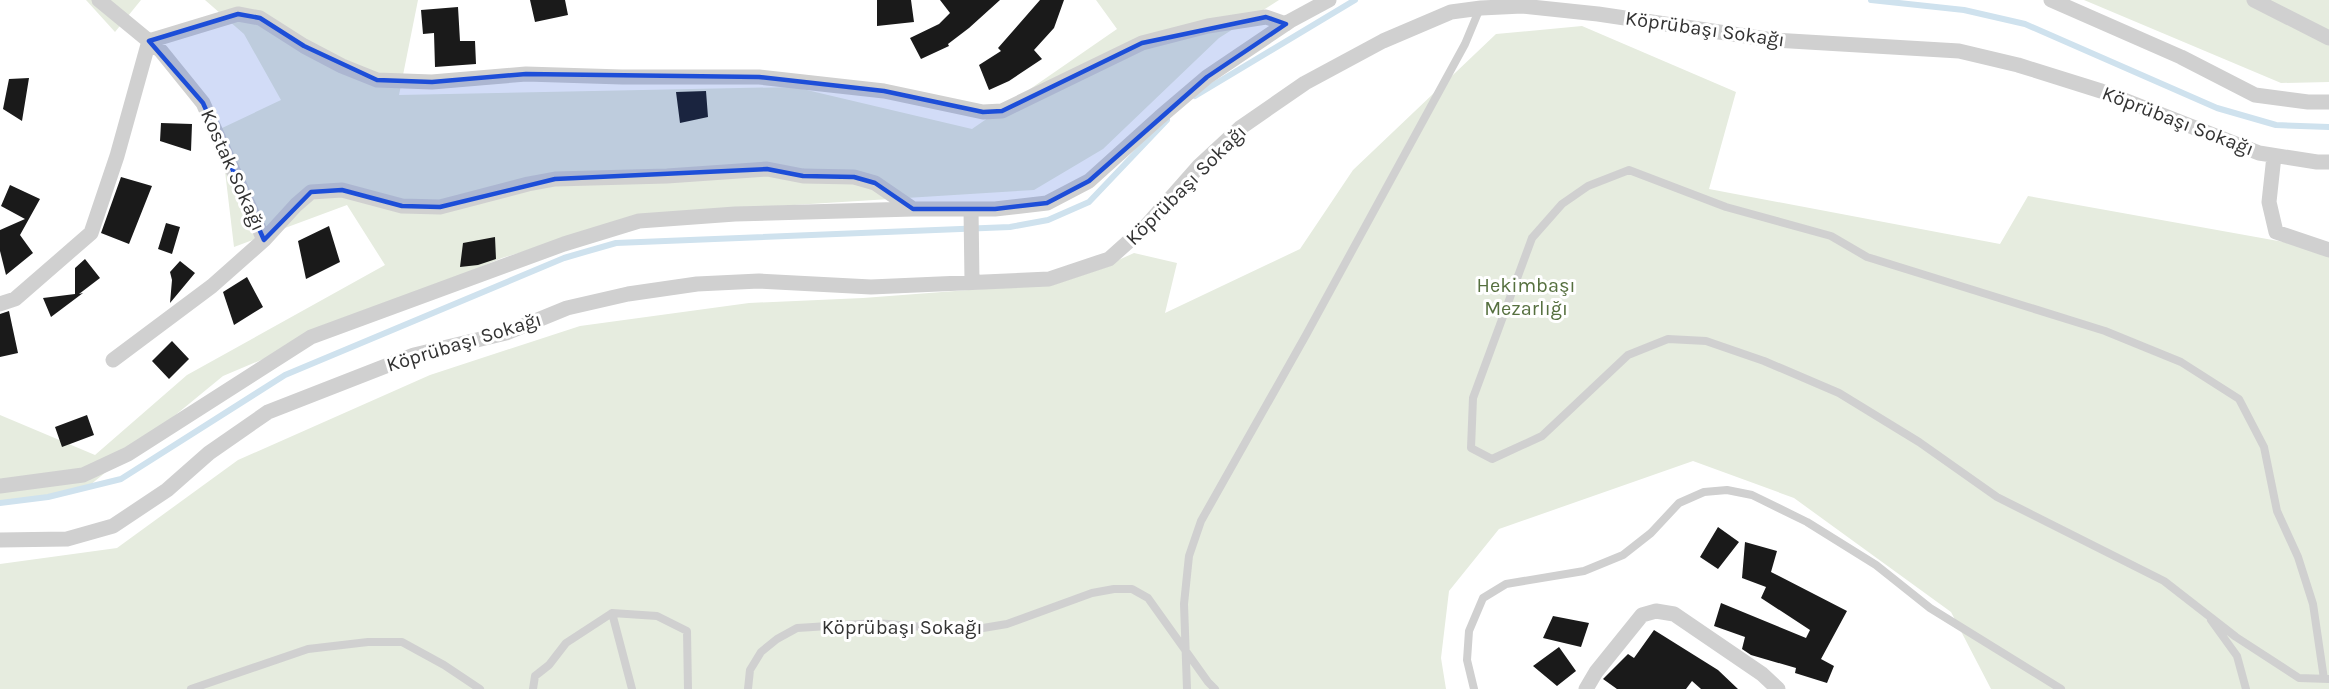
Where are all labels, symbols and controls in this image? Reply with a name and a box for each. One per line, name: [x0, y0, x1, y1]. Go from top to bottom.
street label: Köprübaşı Sokağı: [1624, 6, 1786, 52]
street label: Köprübaşı Sokağı: [2099, 81, 2257, 161]
street label: Kostak Sokağı: [196, 106, 270, 234]
street label: Köprübaşı Sokağı: [1121, 120, 1251, 250]
park label: Hekimbaşı Mezarlığı: [1477, 274, 1575, 320]
street label: Köprübaşı Sokağı: [384, 308, 544, 376]
street label: Köprübaşı Sokağı: [822, 616, 982, 639]

